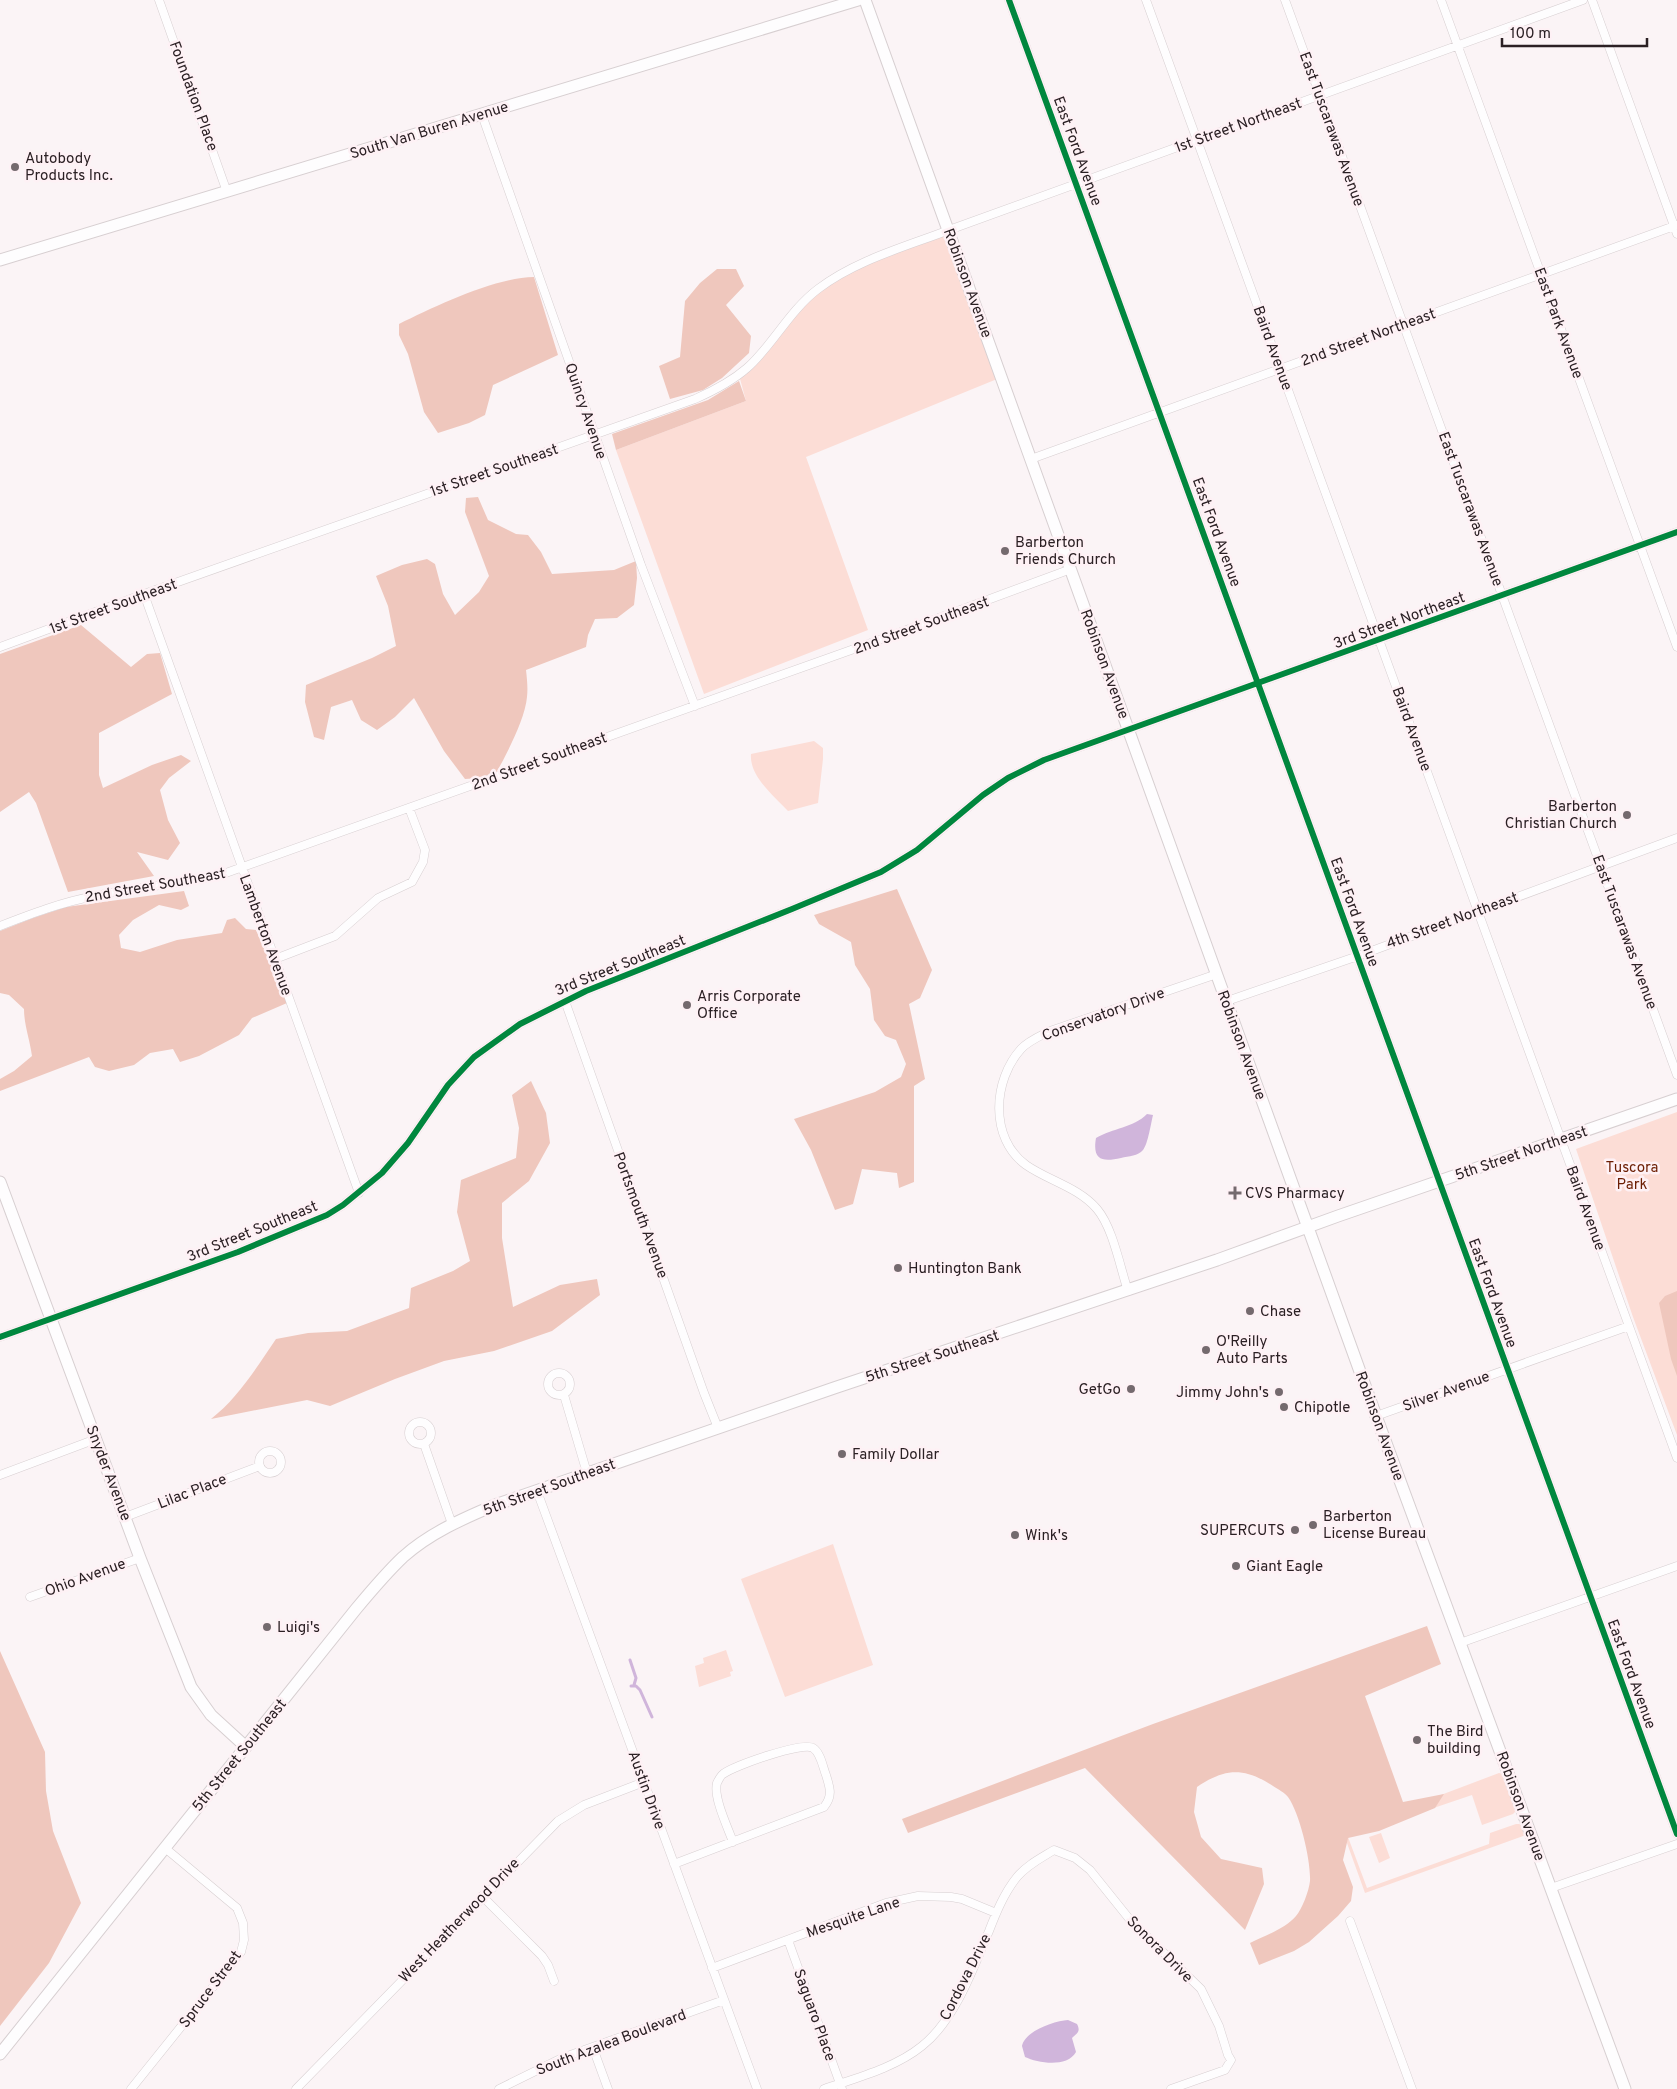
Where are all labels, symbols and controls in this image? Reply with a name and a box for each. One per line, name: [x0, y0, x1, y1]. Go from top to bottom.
scale bar: [1502, 15, 1647, 47]
text: 100 m: [1510, 25, 1551, 44]
street label: Foundation Place: [164, 39, 221, 154]
street label: East Tuscarawas Avenue: [1294, 50, 1367, 209]
street label: East Ford Avenue: [1048, 94, 1105, 209]
street label: 1st Street Northeast: [1172, 95, 1305, 158]
street label: South Van Buren Avenue: [348, 98, 511, 165]
place label: Autobody Products Inc.: [25, 150, 113, 186]
marker: Autobody Products Inc.: [9, 161, 21, 173]
street label: Robinson Avenue: [938, 226, 995, 341]
street label: East Park Avenue: [1529, 265, 1587, 382]
street label: Baird Avenue: [1248, 304, 1296, 393]
street label: 2nd Street Northeast: [1298, 305, 1439, 372]
street label: Quincy Avenue: [559, 361, 610, 462]
street label: East Tuscarawas Avenue: [1433, 430, 1506, 589]
street label: 1st Street Southeast: [428, 441, 561, 502]
street label: East Ford Avenue: [1187, 475, 1244, 590]
place label: Barberton Friends Church: [1015, 534, 1116, 570]
marker: Barberton Friends Church: [999, 545, 1011, 557]
street label: 1st Street Southeast: [47, 576, 180, 639]
street label: 3rd Street Northeast: [1331, 589, 1468, 654]
street label: 2nd Street Southeast: [851, 593, 992, 660]
street label: Robinson Avenue: [1075, 607, 1132, 722]
street label: Baird Avenue: [1387, 685, 1435, 774]
street label: 2nd Street Southeast: [469, 729, 610, 796]
place label: Barberton Christian Church: [1505, 798, 1617, 834]
marker: Barberton Christian Church: [1621, 809, 1633, 821]
street label: East Tuscarawas Avenue: [1587, 853, 1660, 1012]
street label: East Ford Avenue: [1325, 855, 1382, 970]
street label: 2nd Street Southeast: [83, 865, 227, 908]
street label: Lamberton Avenue: [234, 872, 295, 999]
street label: 4th Street Northeast: [1384, 889, 1521, 954]
street label: 3rd Street Southeast: [552, 931, 689, 1001]
street label: Conservatory Drive: [1039, 984, 1168, 1046]
place label: Arris Corporate Office: [697, 988, 801, 1024]
street label: Robinson Avenue: [1212, 988, 1269, 1103]
marker: Arris Corporate Office: [681, 999, 693, 1011]
street label: 5th Street Northeast: [1453, 1123, 1590, 1186]
street label: Portsmouth Avenue: [608, 1150, 671, 1281]
park label: Tuscora Park: [1606, 1159, 1658, 1195]
street label: Baird Avenue: [1561, 1164, 1609, 1253]
place label: CVS Pharmacy: [1245, 1185, 1345, 1204]
marker: CVS Pharmacy: [1229, 1187, 1241, 1199]
street label: 3rd Street Southeast: [184, 1197, 321, 1267]
street label: East Ford Avenue: [1463, 1236, 1520, 1351]
place label: Huntington Bank: [908, 1260, 1022, 1279]
marker: Huntington Bank: [892, 1262, 904, 1274]
place label: Chase: [1260, 1303, 1301, 1322]
marker: Chase: [1244, 1305, 1256, 1317]
street label: 5th Street Southeast: [863, 1327, 1002, 1388]
place label: O'Reilly Auto Parts: [1216, 1333, 1288, 1369]
marker: O'Reilly Auto Parts: [1200, 1344, 1212, 1356]
street label: Silver Avenue: [1400, 1368, 1493, 1417]
street label: Robinson Avenue: [1350, 1369, 1407, 1484]
place label: GetGo: [1078, 1381, 1121, 1400]
marker: GetGo: [1125, 1383, 1137, 1395]
place label: Jimmy John's: [1176, 1384, 1269, 1403]
marker: Jimmy John's: [1273, 1386, 1285, 1398]
place label: Chipotle: [1294, 1399, 1350, 1418]
marker: Chipotle: [1278, 1401, 1290, 1413]
street label: Snyder Avenue: [81, 1423, 135, 1524]
place label: Family Dollar: [852, 1446, 940, 1465]
marker: Family Dollar: [836, 1448, 848, 1460]
street label: 5th Street Southeast: [481, 1456, 618, 1521]
street label: Lilac Place: [155, 1471, 230, 1514]
place label: Barberton License Bureau: [1323, 1508, 1426, 1544]
marker: Barberton License Bureau: [1307, 1519, 1319, 1531]
place label: SUPERCUTS: [1200, 1522, 1285, 1541]
marker: SUPERCUTS: [1289, 1524, 1301, 1536]
place label: Wink's: [1025, 1527, 1068, 1546]
marker: Wink's: [1009, 1529, 1021, 1541]
street label: Ohio Avenue: [42, 1555, 129, 1602]
place label: Giant Eagle: [1246, 1558, 1323, 1577]
marker: Giant Eagle: [1230, 1560, 1242, 1572]
street label: East Ford Avenue: [1602, 1617, 1659, 1732]
place label: Luigi's: [277, 1619, 320, 1638]
marker: Luigi's: [261, 1621, 273, 1633]
street label: 5th Street Southeast: [189, 1696, 291, 1816]
place label: The Bird building: [1427, 1723, 1484, 1759]
marker: The Bird building: [1411, 1734, 1423, 1746]
street label: Austin Drive: [623, 1749, 669, 1832]
street label: Robinson Avenue: [1491, 1749, 1548, 1864]
street label: West Heatherwood Drive: [396, 1855, 525, 1987]
street label: Mesquite Lane: [804, 1893, 903, 1943]
street label: Sonora Drive: [1122, 1913, 1196, 1987]
street label: Cordova Drive: [936, 1931, 996, 2024]
street label: Spruce Street: [176, 1947, 246, 2032]
street label: Saguaro Place: [788, 1967, 839, 2064]
street label: South Azalea Boulevard: [534, 2006, 689, 2081]

